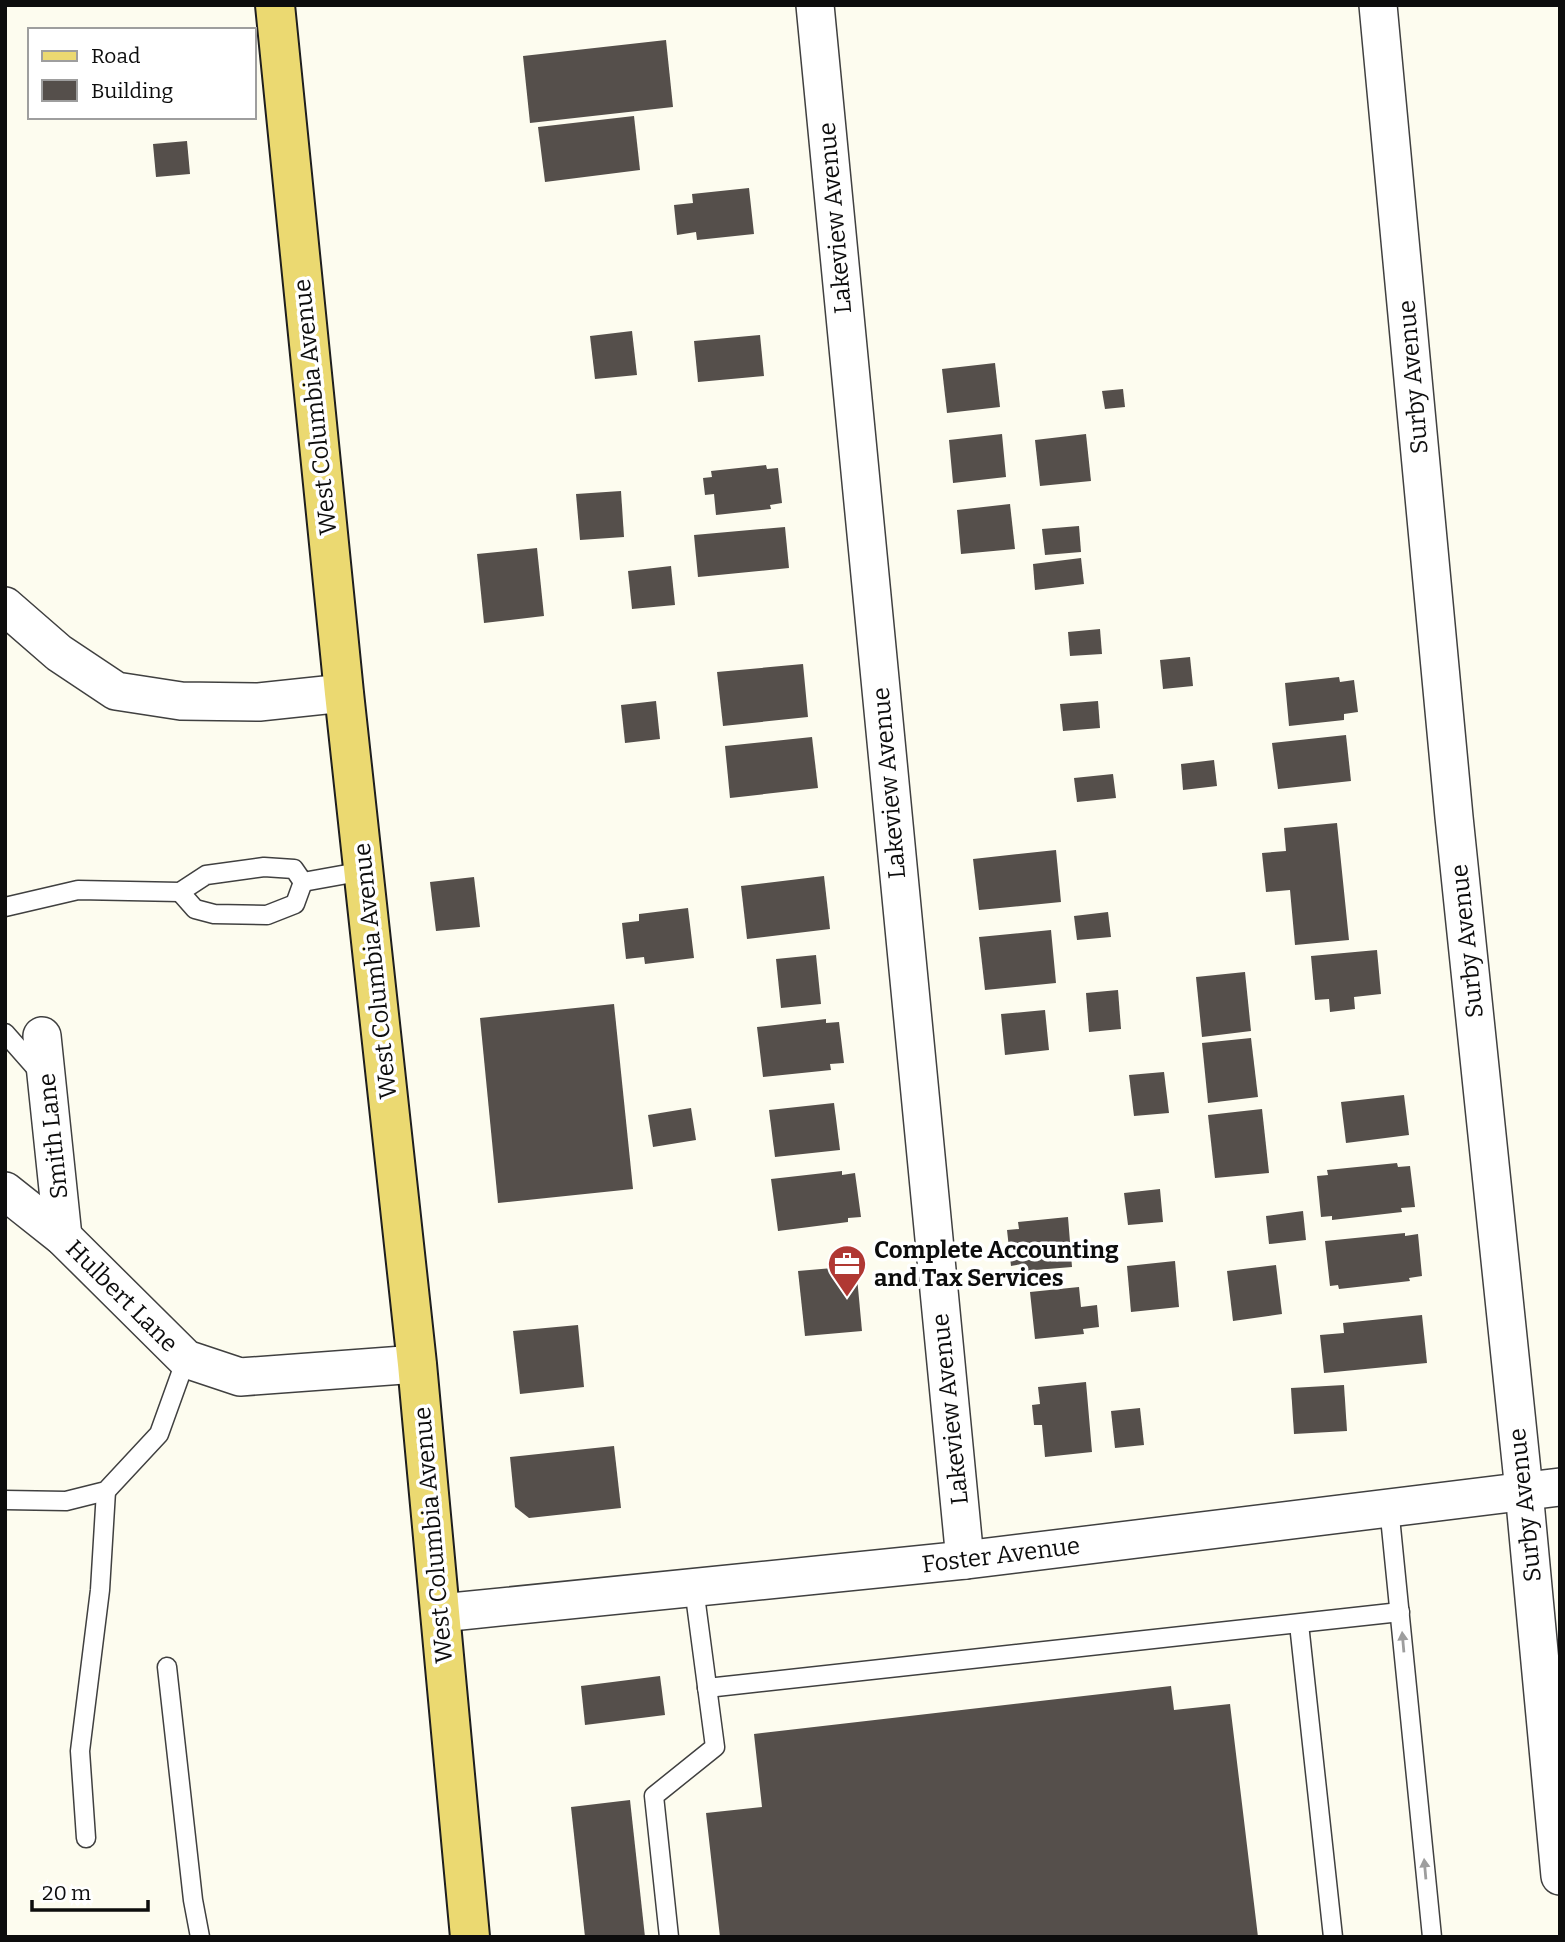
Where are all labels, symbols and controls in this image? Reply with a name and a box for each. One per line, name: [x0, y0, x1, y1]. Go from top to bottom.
legend: [28, 28, 256, 119]
text: Road: [91, 43, 140, 69]
text: Building: [91, 78, 174, 104]
street label: Lakeview Avenue: [813, 121, 857, 315]
street label: West Columbia Avenue: [288, 278, 342, 536]
street label: Surby Avenue: [1392, 299, 1434, 455]
street label: Lakeview Avenue: [867, 686, 911, 880]
street label: West Columbia Avenue: [348, 842, 402, 1100]
street label: Surby Avenue: [1445, 863, 1489, 1019]
street label: Smith Lane: [32, 1072, 74, 1200]
street label: Hulbert Lane: [60, 1234, 184, 1358]
place label: Complete Accounting and Tax Services: [874, 1236, 1119, 1292]
office icon: Complete Accounting and Tax Services: [826, 1243, 868, 1298]
street label: Lakeview Avenue: [926, 1312, 974, 1506]
street label: West Columbia Avenue: [408, 1406, 458, 1664]
street label: Surby Avenue: [1503, 1427, 1547, 1583]
street label: Foster Avenue: [920, 1531, 1082, 1579]
one-way arrow: [1398, 1631, 1409, 1653]
one-way arrow: [1419, 1858, 1430, 1880]
scale bar: [32, 1868, 147, 1912]
text: 20 m: [42, 1880, 91, 1906]

